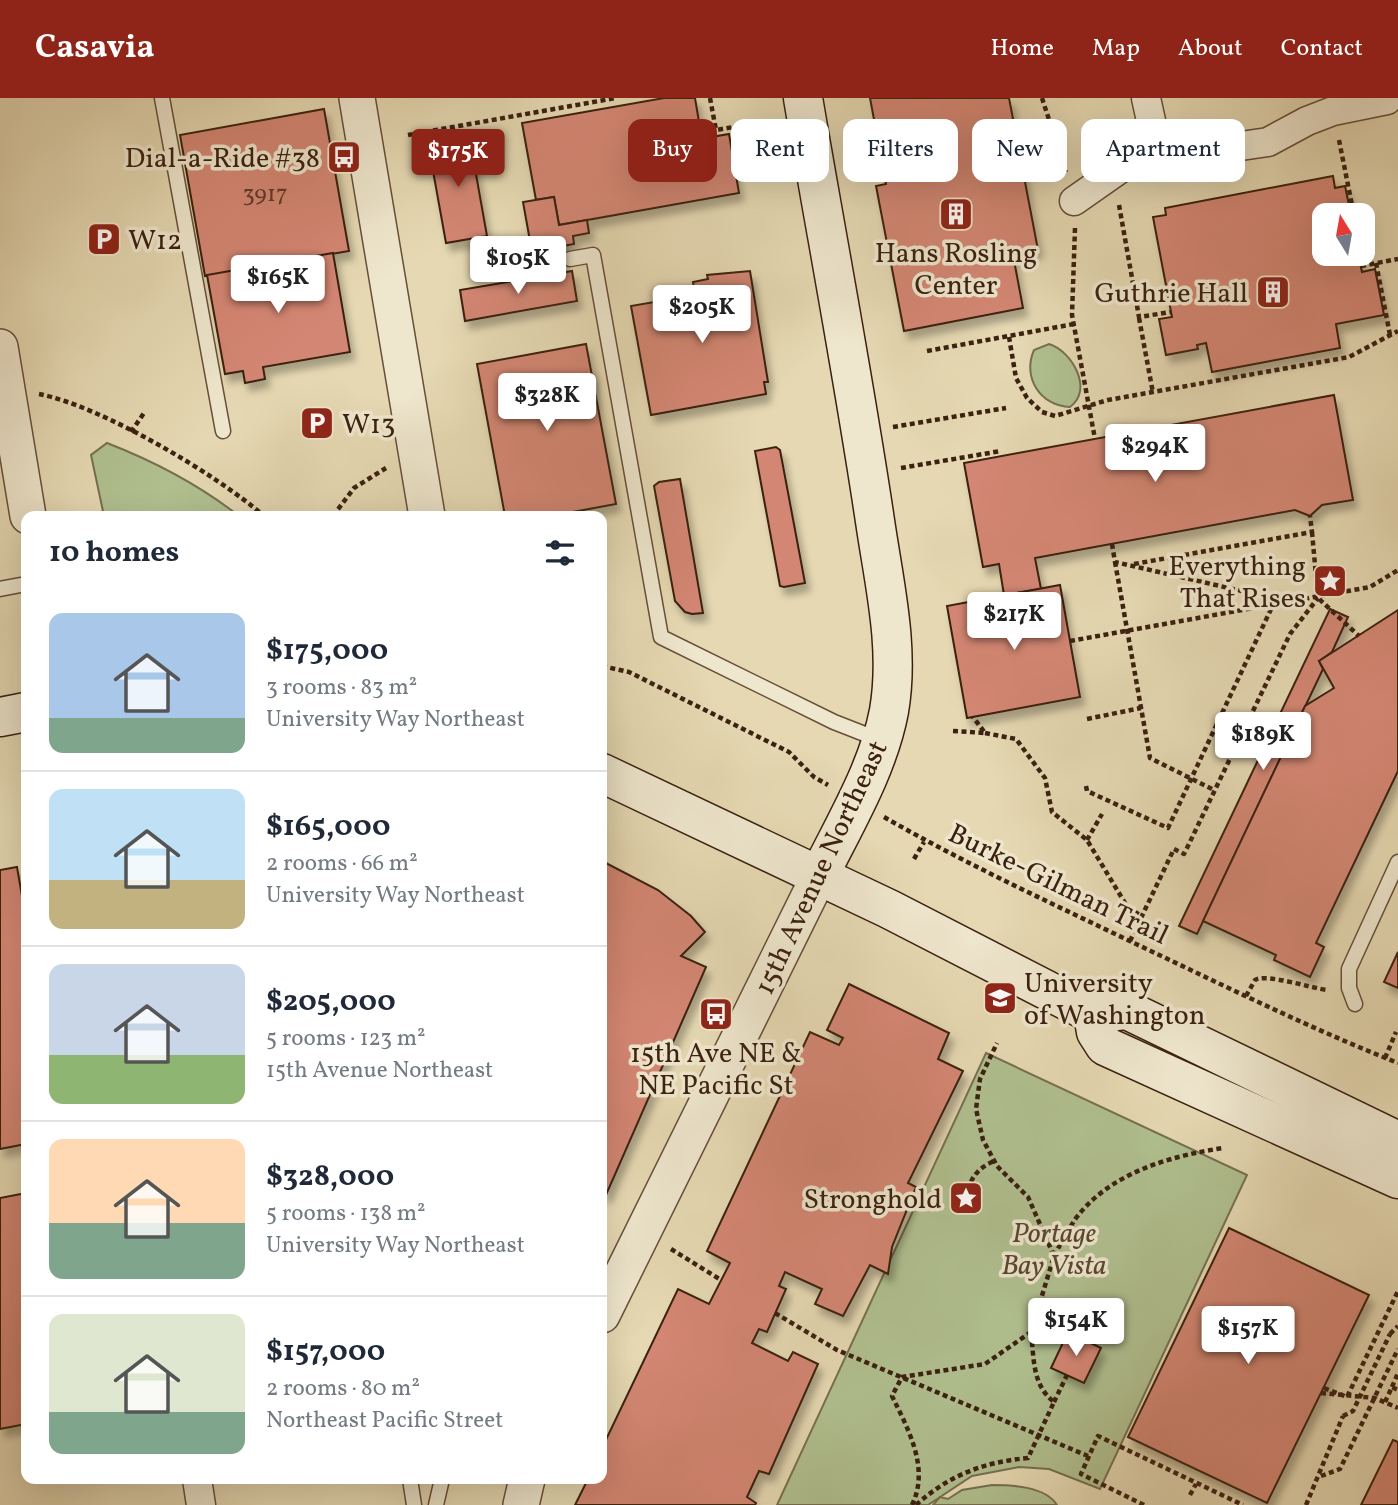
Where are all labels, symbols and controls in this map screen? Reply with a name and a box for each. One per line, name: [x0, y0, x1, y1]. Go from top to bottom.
text: Casavia: [35, 26, 155, 72]
text: Home: [990, 32, 1054, 66]
text: Map: [1092, 32, 1140, 66]
text: About: [1178, 32, 1243, 66]
text: Contact: [1281, 32, 1363, 66]
chip: Buy: [628, 119, 717, 182]
chip: Rent: [731, 119, 829, 182]
chip: Filters: [843, 119, 958, 182]
chip: New: [972, 119, 1067, 182]
chip: Apartment: [1081, 119, 1245, 182]
pin: $175K: [409, 130, 507, 189]
text: $175K: [428, 136, 488, 168]
bus stop icon: Dial-a-Ride #38: [325, 138, 363, 176]
place label: Dial-a-Ride #38: [125, 140, 320, 179]
house number: 3917: [242, 178, 288, 212]
building icon: Hans Rosling Center: [937, 195, 975, 233]
north arrow: [1312, 203, 1376, 266]
map controls: [1312, 203, 1375, 266]
parking icon: W12: [85, 220, 123, 258]
place label: W12: [128, 222, 182, 261]
place label: Hans Rosling Center: [875, 235, 1037, 306]
pin: $105K: [469, 236, 567, 296]
text: $105K: [486, 243, 550, 275]
pin: $165K: [229, 256, 327, 315]
text: $165K: [247, 262, 309, 294]
building icon: Guthrie Hall: [1254, 273, 1292, 311]
place label: Guthrie Hall: [1094, 275, 1248, 314]
pin: $205K: [653, 286, 751, 345]
text: $205K: [669, 292, 735, 324]
pin: $328K: [498, 374, 596, 433]
text: $328K: [514, 380, 580, 412]
parking icon: W13: [298, 404, 336, 442]
place label: W13: [342, 406, 395, 445]
pin: $294K: [1106, 424, 1204, 484]
text: $294K: [1121, 431, 1189, 463]
text: 10 homes: [49, 532, 179, 574]
icon: filters: [541, 534, 579, 572]
place label: Everything That Rises: [1169, 548, 1306, 619]
place icon: Everything That Rises: [1311, 562, 1349, 600]
pin: $217K: [965, 592, 1063, 652]
text: $217K: [983, 599, 1045, 631]
text: $175,000: [266, 630, 388, 672]
icon: home: [105, 641, 189, 725]
text: 3 rooms · 83 m²: [266, 672, 417, 704]
text: University Way Northeast: [266, 704, 525, 736]
pin: $189K: [1214, 712, 1312, 772]
text: $189K: [1231, 719, 1295, 751]
street label: 15th Avenue Northeast: [746, 734, 898, 1002]
text: $165,000: [266, 806, 390, 848]
street label: Burke-Gilman Trail: [941, 815, 1175, 956]
icon: home: [105, 817, 189, 901]
text: 2 rooms · 66 m²: [266, 848, 418, 880]
text: University Way Northeast: [266, 880, 525, 912]
place label: University of Washington: [1024, 965, 1205, 1036]
school or university icon: University of Washington: [981, 979, 1019, 1017]
text: $205,000: [266, 981, 396, 1023]
icon: home: [105, 992, 189, 1076]
bus stop icon: 15th Ave NE & NE Pacific St: [697, 995, 735, 1033]
text: 5 rooms · 123 m²: [266, 1023, 426, 1055]
place label: 15th Ave NE & NE Pacific St: [630, 1035, 802, 1106]
text: 15th Avenue Northeast: [266, 1055, 493, 1087]
text: $328,000: [266, 1156, 394, 1198]
icon: home: [105, 1167, 189, 1251]
place icon: Stronghold: [947, 1179, 985, 1217]
place label: Stronghold: [804, 1181, 942, 1220]
text: 5 rooms · 138 m²: [266, 1198, 426, 1230]
park label: Portage Bay Vista: [1001, 1215, 1107, 1286]
text: University Way Northeast: [266, 1230, 525, 1262]
pin: $154K: [1027, 1298, 1125, 1358]
text: $154K: [1044, 1305, 1108, 1337]
pin: $157K: [1199, 1306, 1297, 1366]
text: $157K: [1218, 1313, 1278, 1345]
text: $157,000: [266, 1331, 385, 1373]
icon: home: [105, 1342, 189, 1426]
text: 2 rooms · 80 m²: [266, 1373, 420, 1405]
text: Northeast Pacific Street: [266, 1405, 503, 1437]

